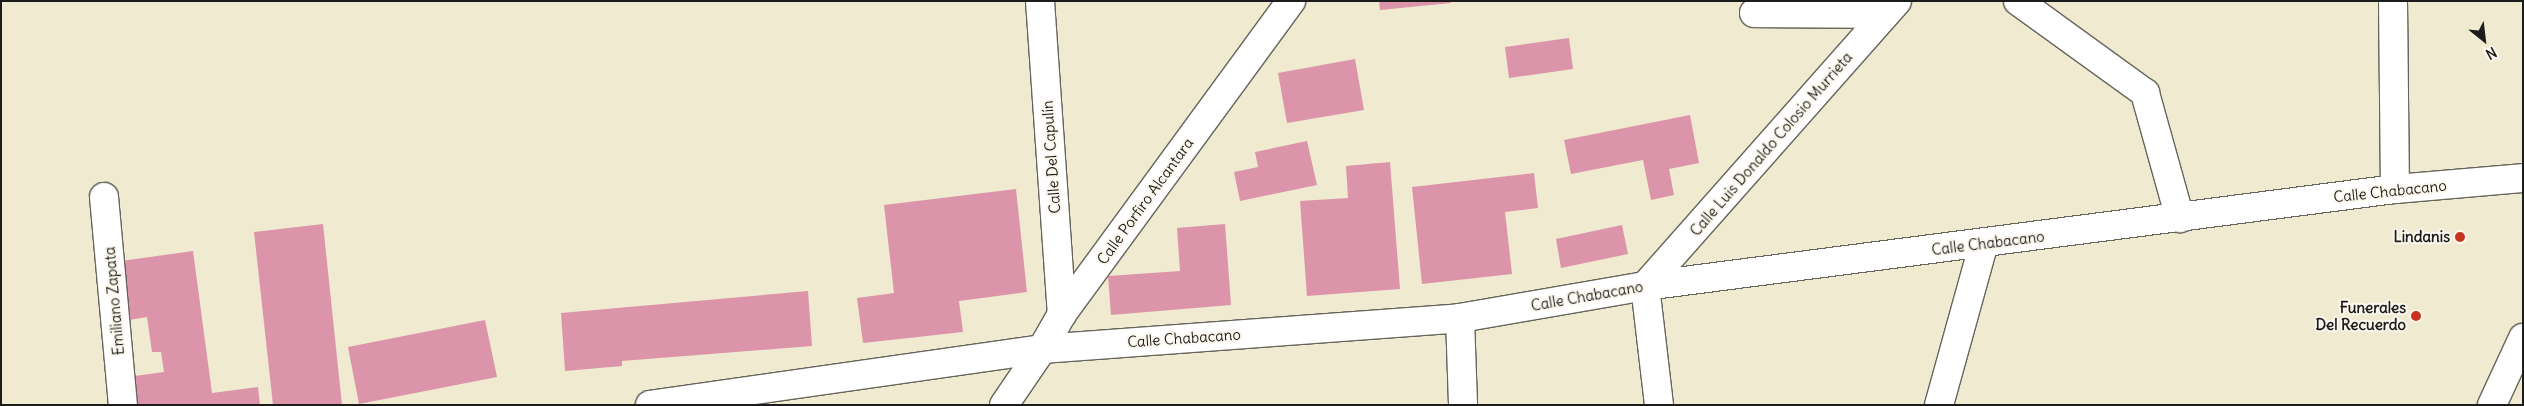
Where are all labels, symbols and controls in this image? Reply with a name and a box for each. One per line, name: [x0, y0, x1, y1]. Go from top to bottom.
north arrow: [2459, 15, 2509, 65]
text: N: [2483, 43, 2500, 63]
street label: Calle Luis Donaldo Colosio Murrieta: [1686, 48, 1856, 240]
street label: Calle Del Capulín: [1038, 100, 1064, 214]
street label: Calle Porfiro Alcantara: [1093, 134, 1197, 268]
street label: Calle Chabacano: [2332, 176, 2448, 206]
street label: Calle Chabacano: [1930, 227, 2046, 259]
place label: Lindanis: [2394, 228, 2450, 246]
marker: Lindanis: [2454, 231, 2466, 243]
street label: Emiliano Zapata: [100, 246, 128, 356]
street label: Calle Chabacano: [1529, 277, 1645, 315]
place label: Funerales Del Recuerdo: [2315, 298, 2406, 333]
marker: Funerales Del Recuerdo: [2410, 310, 2422, 322]
street label: Calle Chabacano: [1127, 325, 1241, 351]

